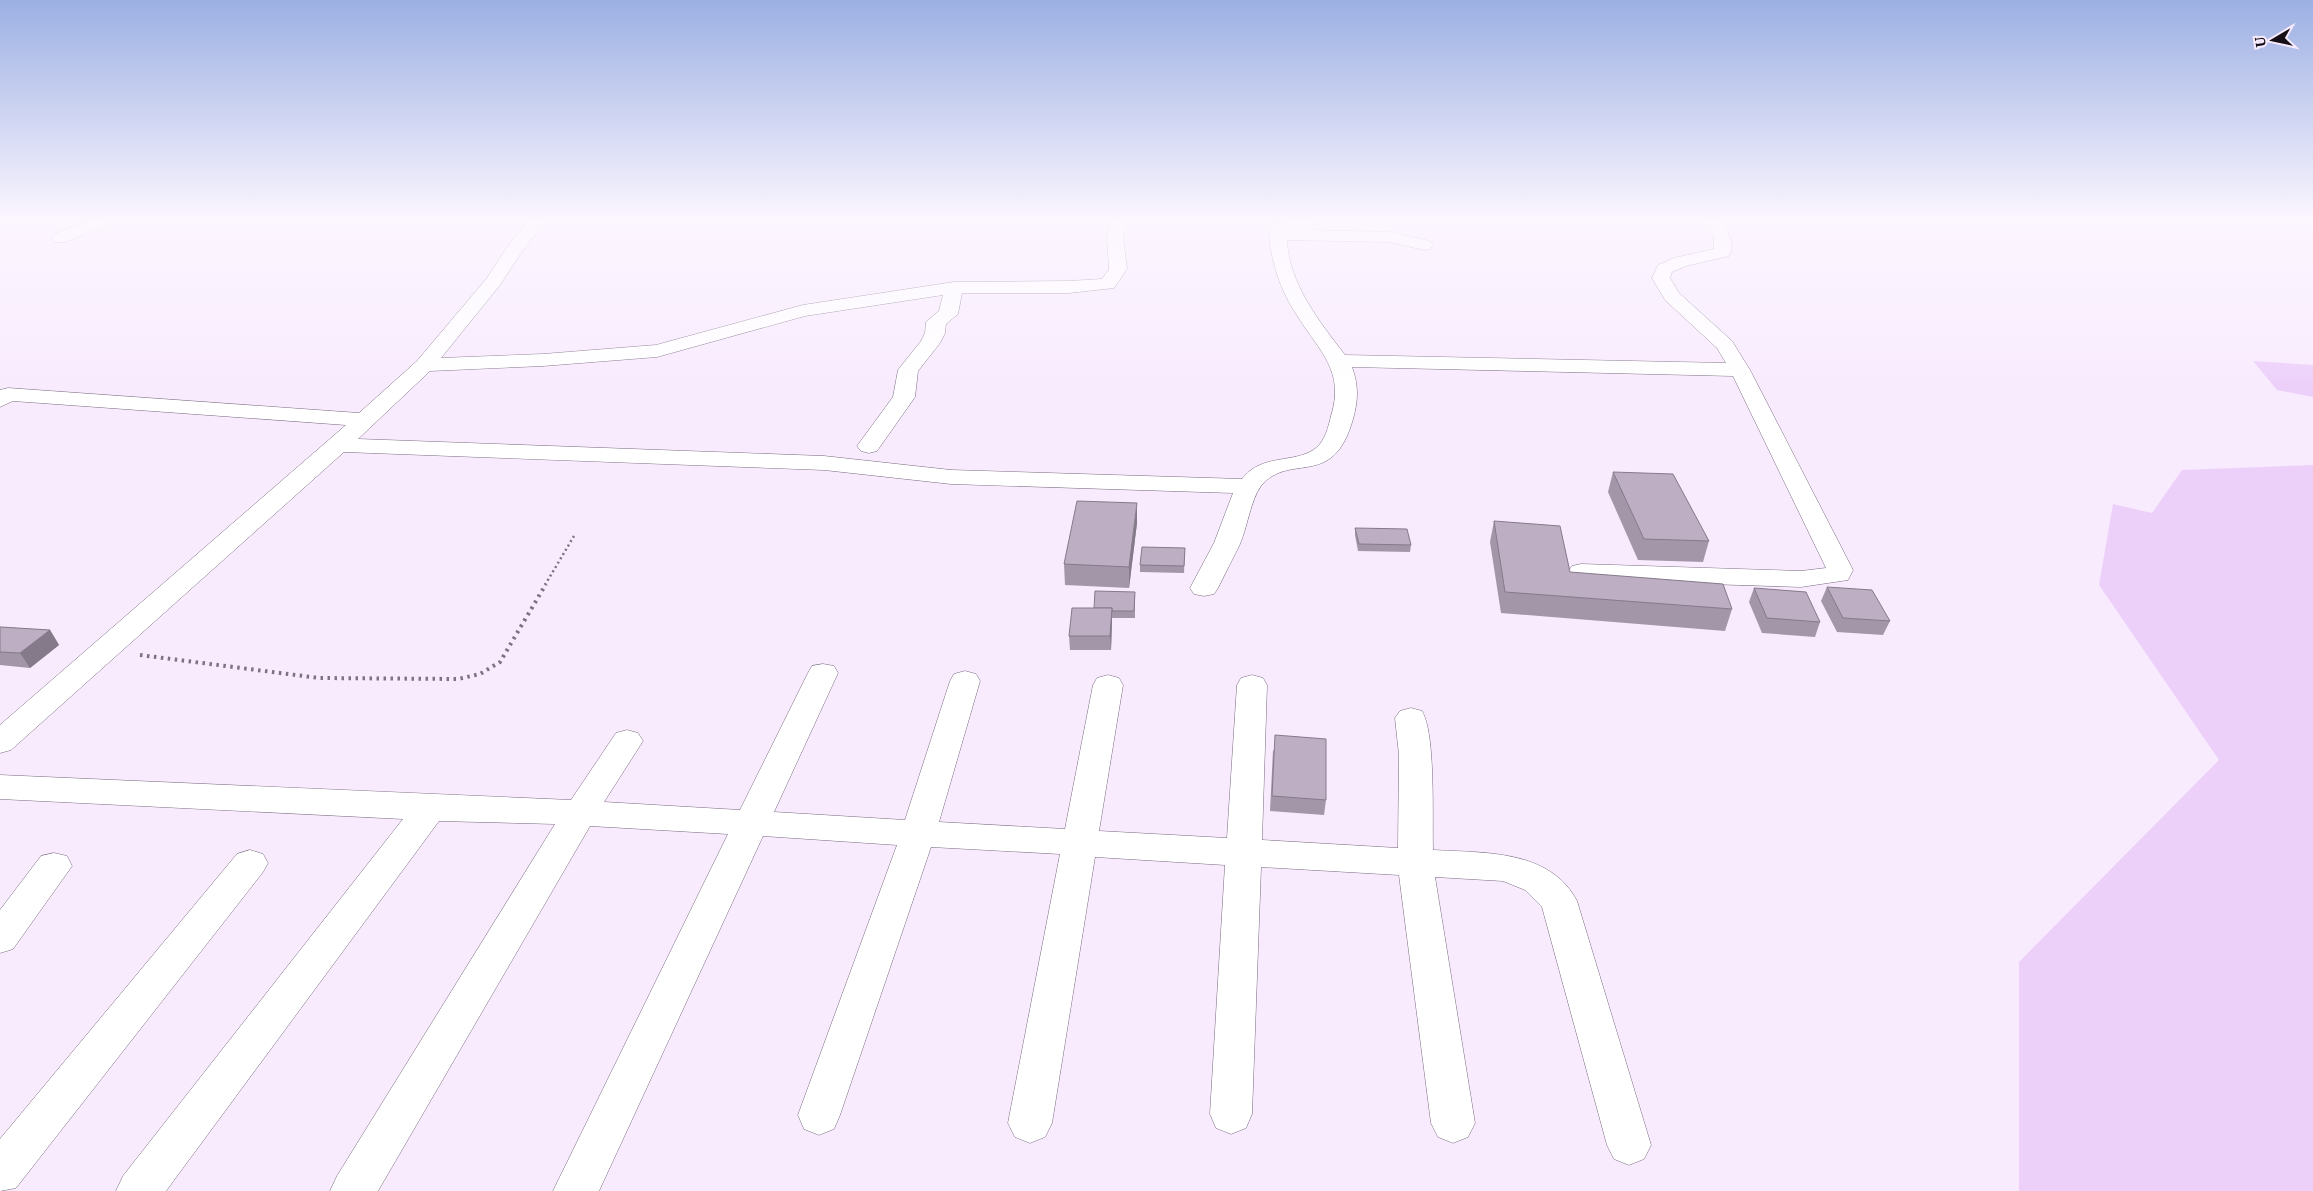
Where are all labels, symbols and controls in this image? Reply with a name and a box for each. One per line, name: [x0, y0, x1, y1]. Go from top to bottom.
north arrow: [2248, 15, 2298, 65]
text: U: [2250, 35, 2270, 49]

